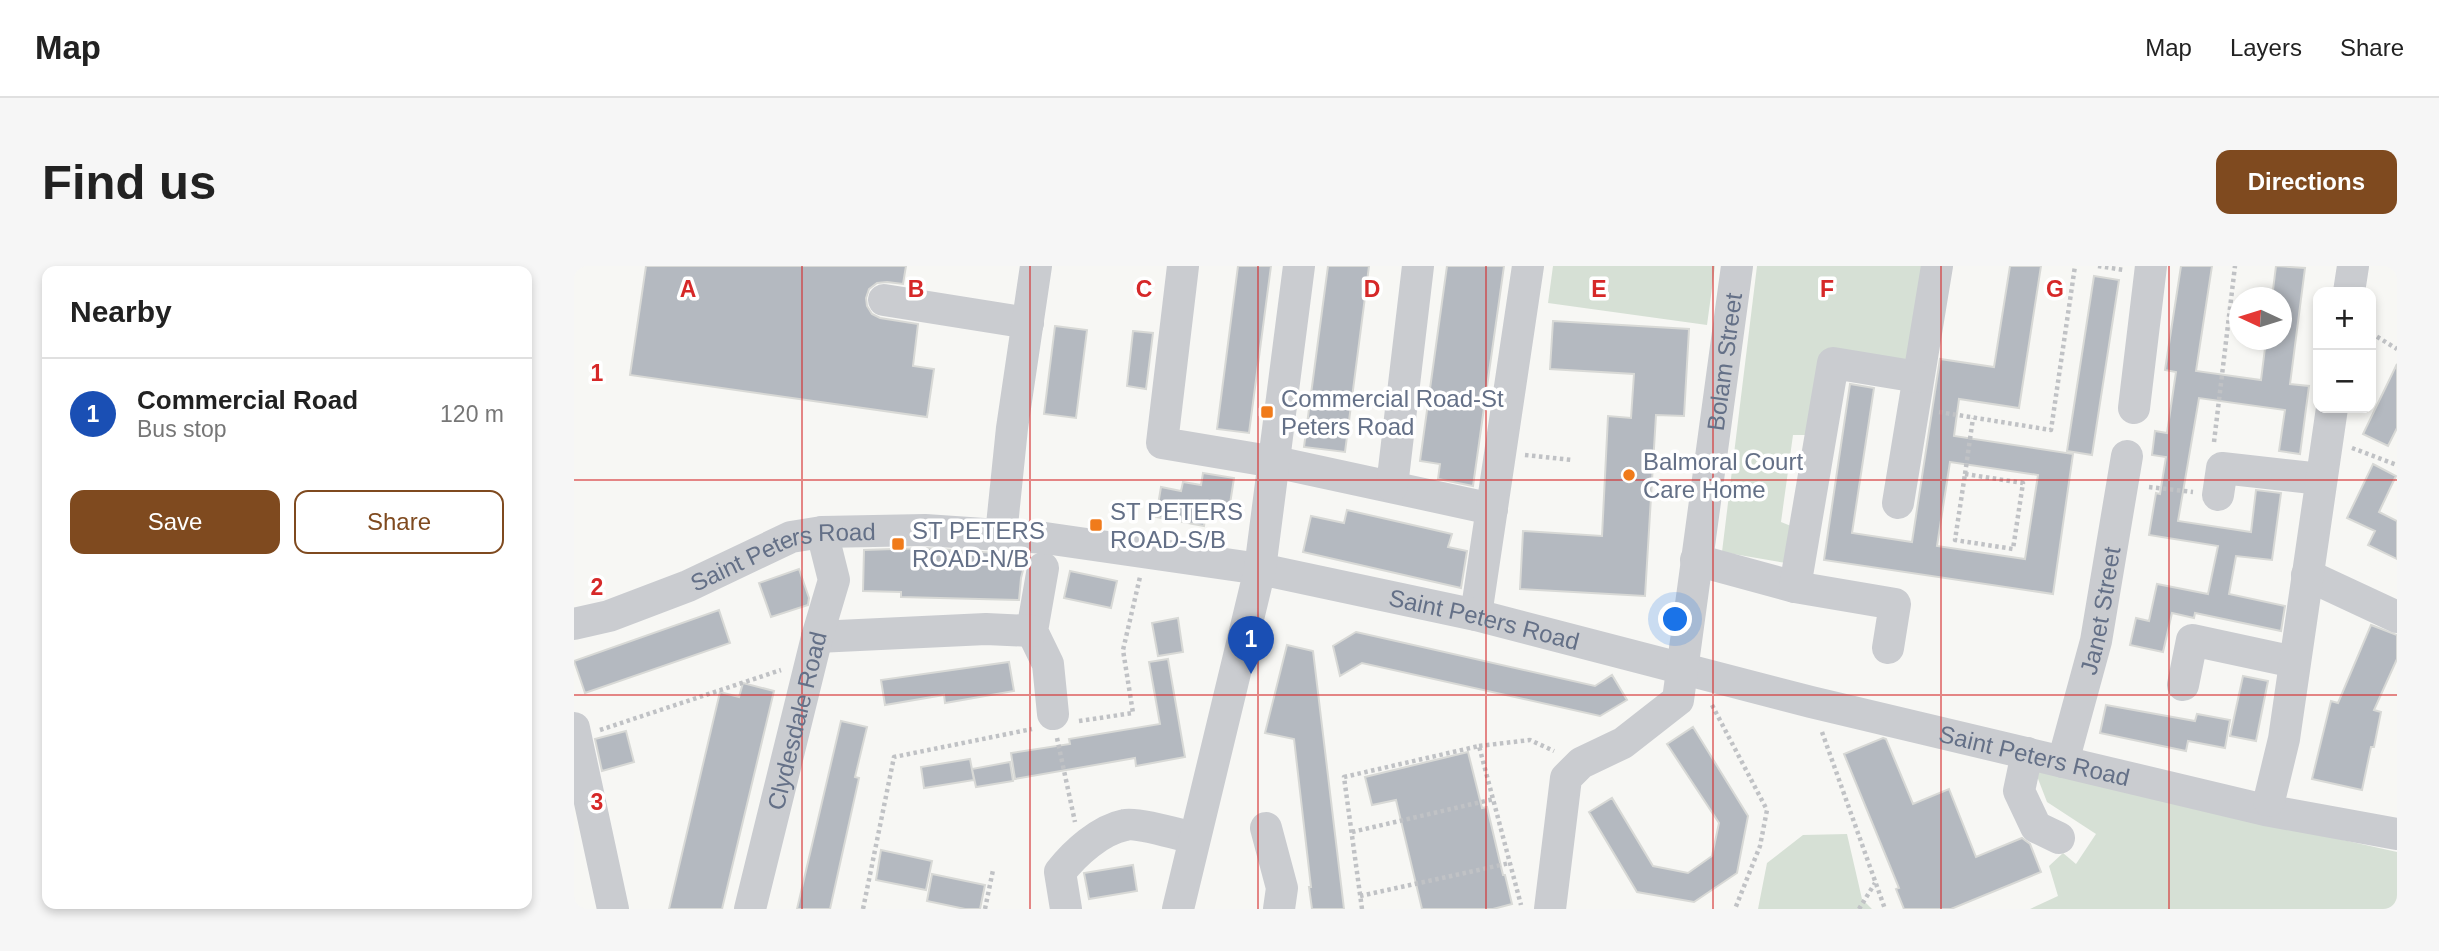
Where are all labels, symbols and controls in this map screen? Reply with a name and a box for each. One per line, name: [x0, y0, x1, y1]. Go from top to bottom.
text: Map: [35, 29, 101, 66]
text: Map: [2145, 34, 2192, 61]
text: Layers: [2230, 34, 2302, 61]
text: Share: [2340, 34, 2404, 61]
button: Directions: [2216, 150, 2397, 214]
text: Find us: [42, 155, 216, 209]
text: A: [680, 276, 696, 302]
text: B: [908, 276, 924, 302]
text: C: [1136, 276, 1152, 302]
text: D: [1364, 276, 1380, 302]
text: E: [1591, 276, 1607, 302]
text: F: [1820, 276, 1834, 302]
text: G: [2046, 276, 2064, 302]
north arrow: [2229, 287, 2292, 350]
map controls: [2313, 287, 2376, 413]
button: +: [2313, 287, 2376, 350]
street label: Bolam Street: [1701, 291, 1747, 432]
text: Nearby: [70, 295, 172, 328]
button: −: [2313, 350, 2376, 413]
text: 1: [591, 360, 604, 386]
text: Commercial Road: [137, 385, 358, 415]
place label: Commercial Road-St Peters Road: [1281, 385, 1504, 440]
text: 1: [87, 401, 99, 427]
text: 120 m: [440, 401, 504, 427]
marker: Commercial Road-St Peters Road: [1259, 404, 1275, 420]
text: Bus stop: [137, 416, 227, 442]
place label: Balmoral Court Care Home: [1643, 448, 1803, 503]
marker: Balmoral Court Care Home: [1621, 467, 1637, 483]
button: Save: [70, 490, 280, 554]
button: Share: [294, 490, 504, 554]
place label: ST PETERS ROAD-S/B: [1110, 498, 1243, 553]
street label: Saint Peters Road: [686, 517, 876, 596]
place label: ST PETERS ROAD-N/B: [912, 517, 1045, 572]
marker: ST PETERS ROAD-S/B: [1088, 517, 1104, 533]
marker: ST PETERS ROAD-N/B: [890, 536, 906, 552]
street label: Janet Street: [2074, 544, 2125, 678]
text: 2: [591, 574, 603, 600]
street label: Saint Peters Road: [1386, 583, 1582, 655]
your location: [1658, 602, 1692, 636]
pin: 1: [1228, 616, 1274, 674]
street label: Clydesdale Road: [761, 629, 831, 813]
street label: Saint Peters Road: [1936, 719, 2132, 791]
text: 3: [591, 789, 603, 815]

